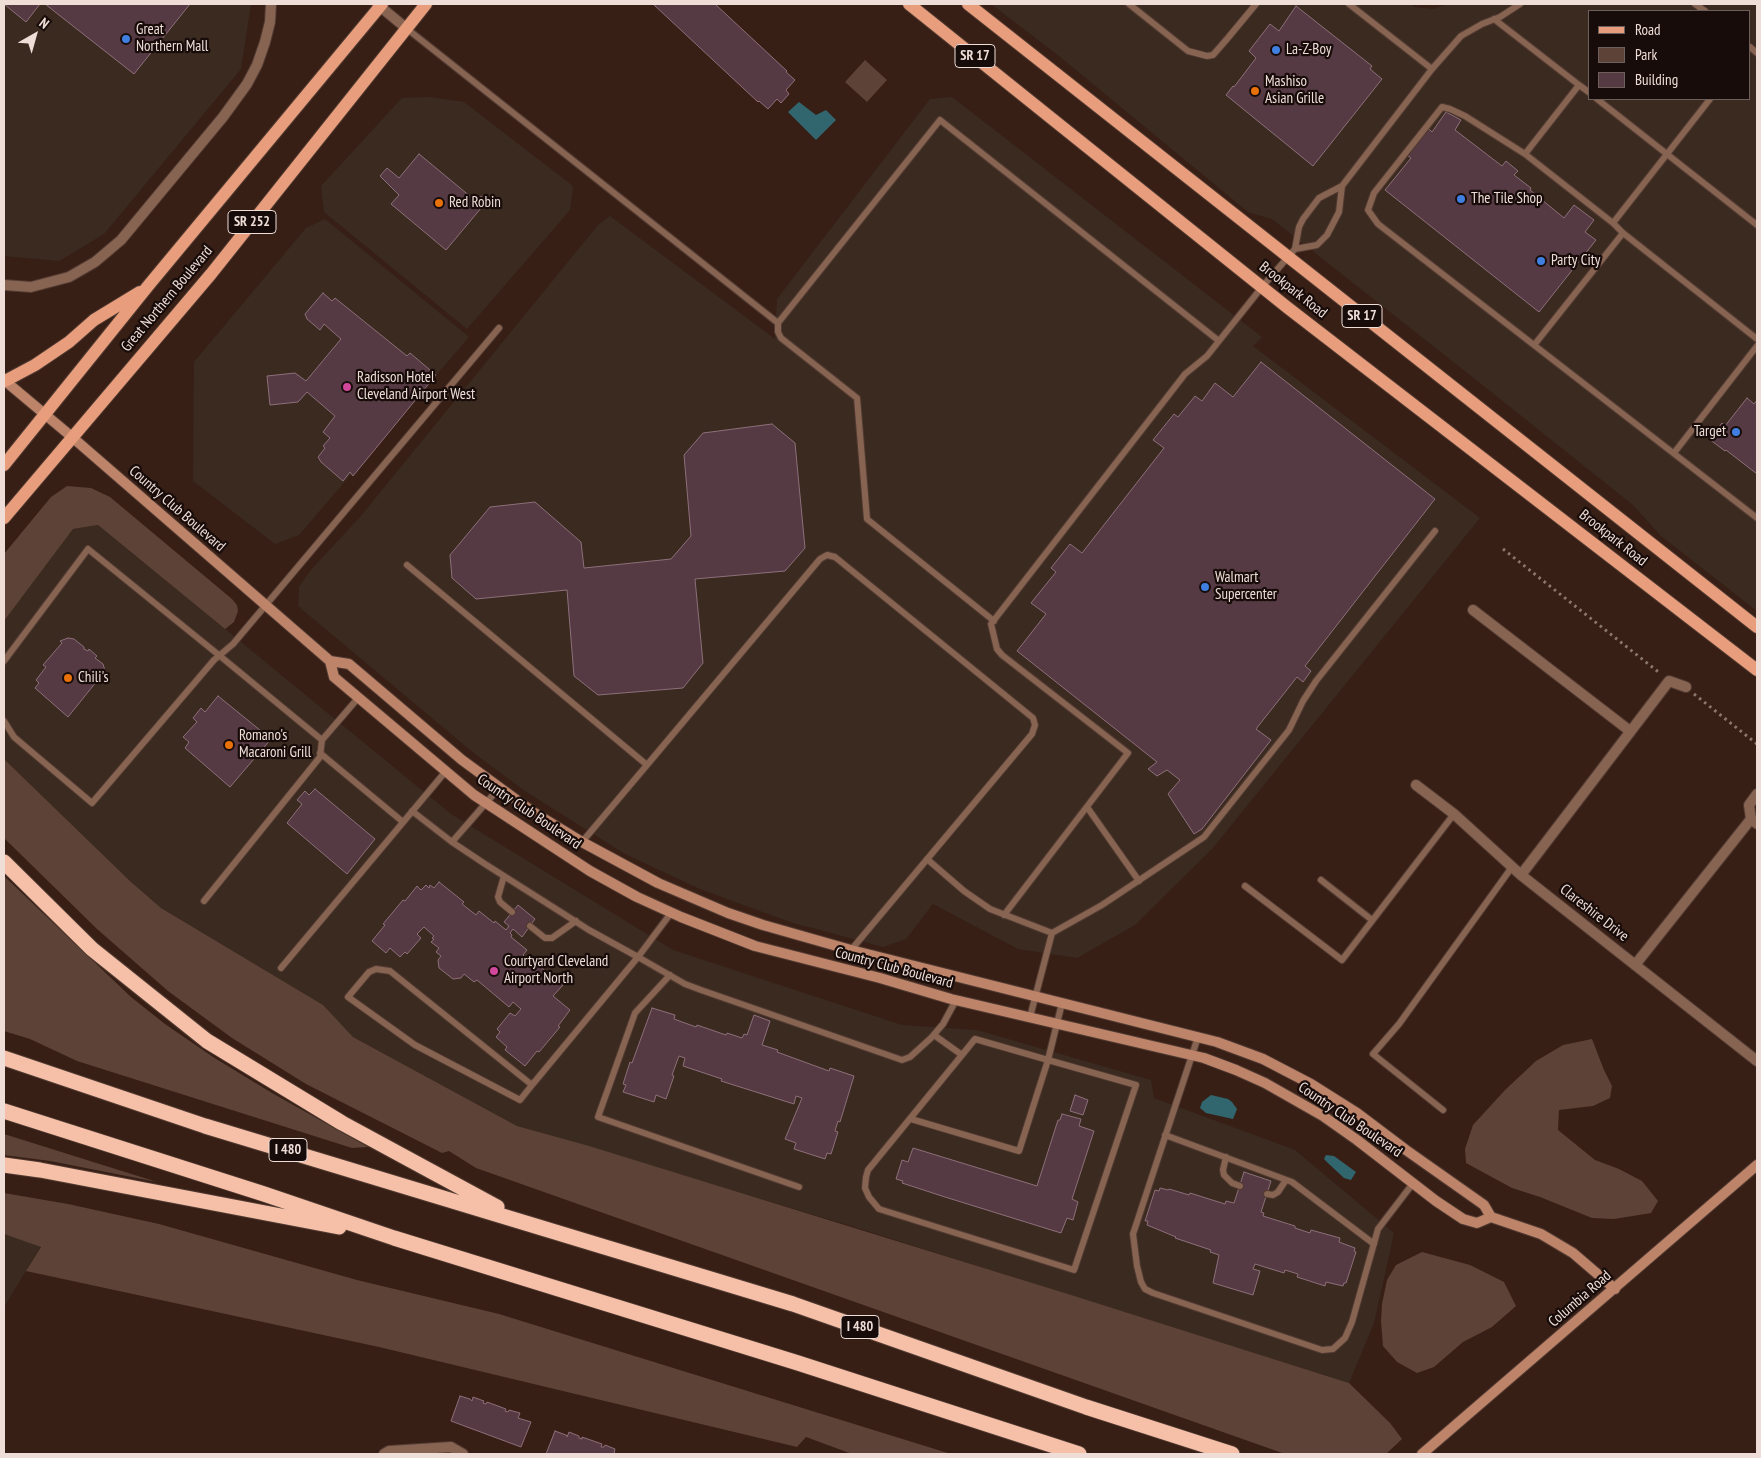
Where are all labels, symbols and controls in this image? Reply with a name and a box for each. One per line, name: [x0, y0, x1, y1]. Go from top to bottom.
north arrow: [10, 10, 60, 60]
legend: [1588, 10, 1751, 100]
text: N: [36, 14, 53, 33]
text: Road: [1635, 20, 1661, 39]
place label: Great Northern Mall: [136, 21, 208, 56]
marker: Great Northern Mall: [120, 33, 132, 45]
place label: La-Z-Boy: [1286, 41, 1331, 59]
road number: SR 17: [955, 44, 995, 68]
marker: La-Z-Boy: [1270, 44, 1282, 56]
text: Park: [1635, 45, 1657, 64]
text: Building: [1635, 70, 1678, 89]
place label: Mashiso Asian Grille: [1265, 73, 1324, 108]
marker: Mashiso Asian Grille: [1249, 85, 1261, 97]
place label: The Tile Shop: [1471, 190, 1543, 208]
marker: The Tile Shop: [1455, 193, 1467, 205]
place label: Red Robin: [449, 194, 501, 212]
marker: Red Robin: [433, 197, 445, 209]
road number: SR 252: [228, 210, 276, 233]
street label: Great Northern Boulevard: [117, 242, 217, 356]
place label: Party City: [1551, 252, 1600, 270]
marker: Party City: [1535, 255, 1547, 267]
street label: Brookpark Road: [1255, 258, 1331, 322]
road number: SR 17: [1342, 304, 1382, 328]
place label: Radisson Hotel Cleveland Airport West: [357, 369, 475, 404]
marker: Radisson Hotel Cleveland Airport West: [341, 381, 353, 393]
place label: Target: [1694, 423, 1726, 441]
marker: Target: [1730, 426, 1742, 438]
street label: Country Club Boulevard: [125, 462, 229, 556]
street label: Brookpark Road: [1575, 506, 1651, 570]
place label: Walmart Supercenter: [1215, 569, 1277, 604]
marker: Walmart Supercenter: [1199, 581, 1211, 593]
place label: Chili's: [78, 669, 108, 687]
marker: Chili's: [62, 672, 74, 684]
place label: Romano's Macaroni Grill: [239, 727, 311, 762]
marker: Romano's Macaroni Grill: [223, 739, 235, 751]
street label: Country Club Boulevard: [474, 771, 584, 853]
street label: Clareshire Drive: [1556, 881, 1632, 945]
street label: Country Club Boulevard: [833, 944, 955, 992]
place label: Courtyard Cleveland Airport North: [504, 953, 608, 988]
marker: Courtyard Cleveland Airport North: [488, 965, 500, 977]
street label: Country Club Boulevard: [1295, 1079, 1405, 1161]
road number: I 480: [269, 1138, 307, 1162]
street label: Columbia Road: [1545, 1267, 1615, 1331]
road number: I 480: [841, 1315, 879, 1338]

